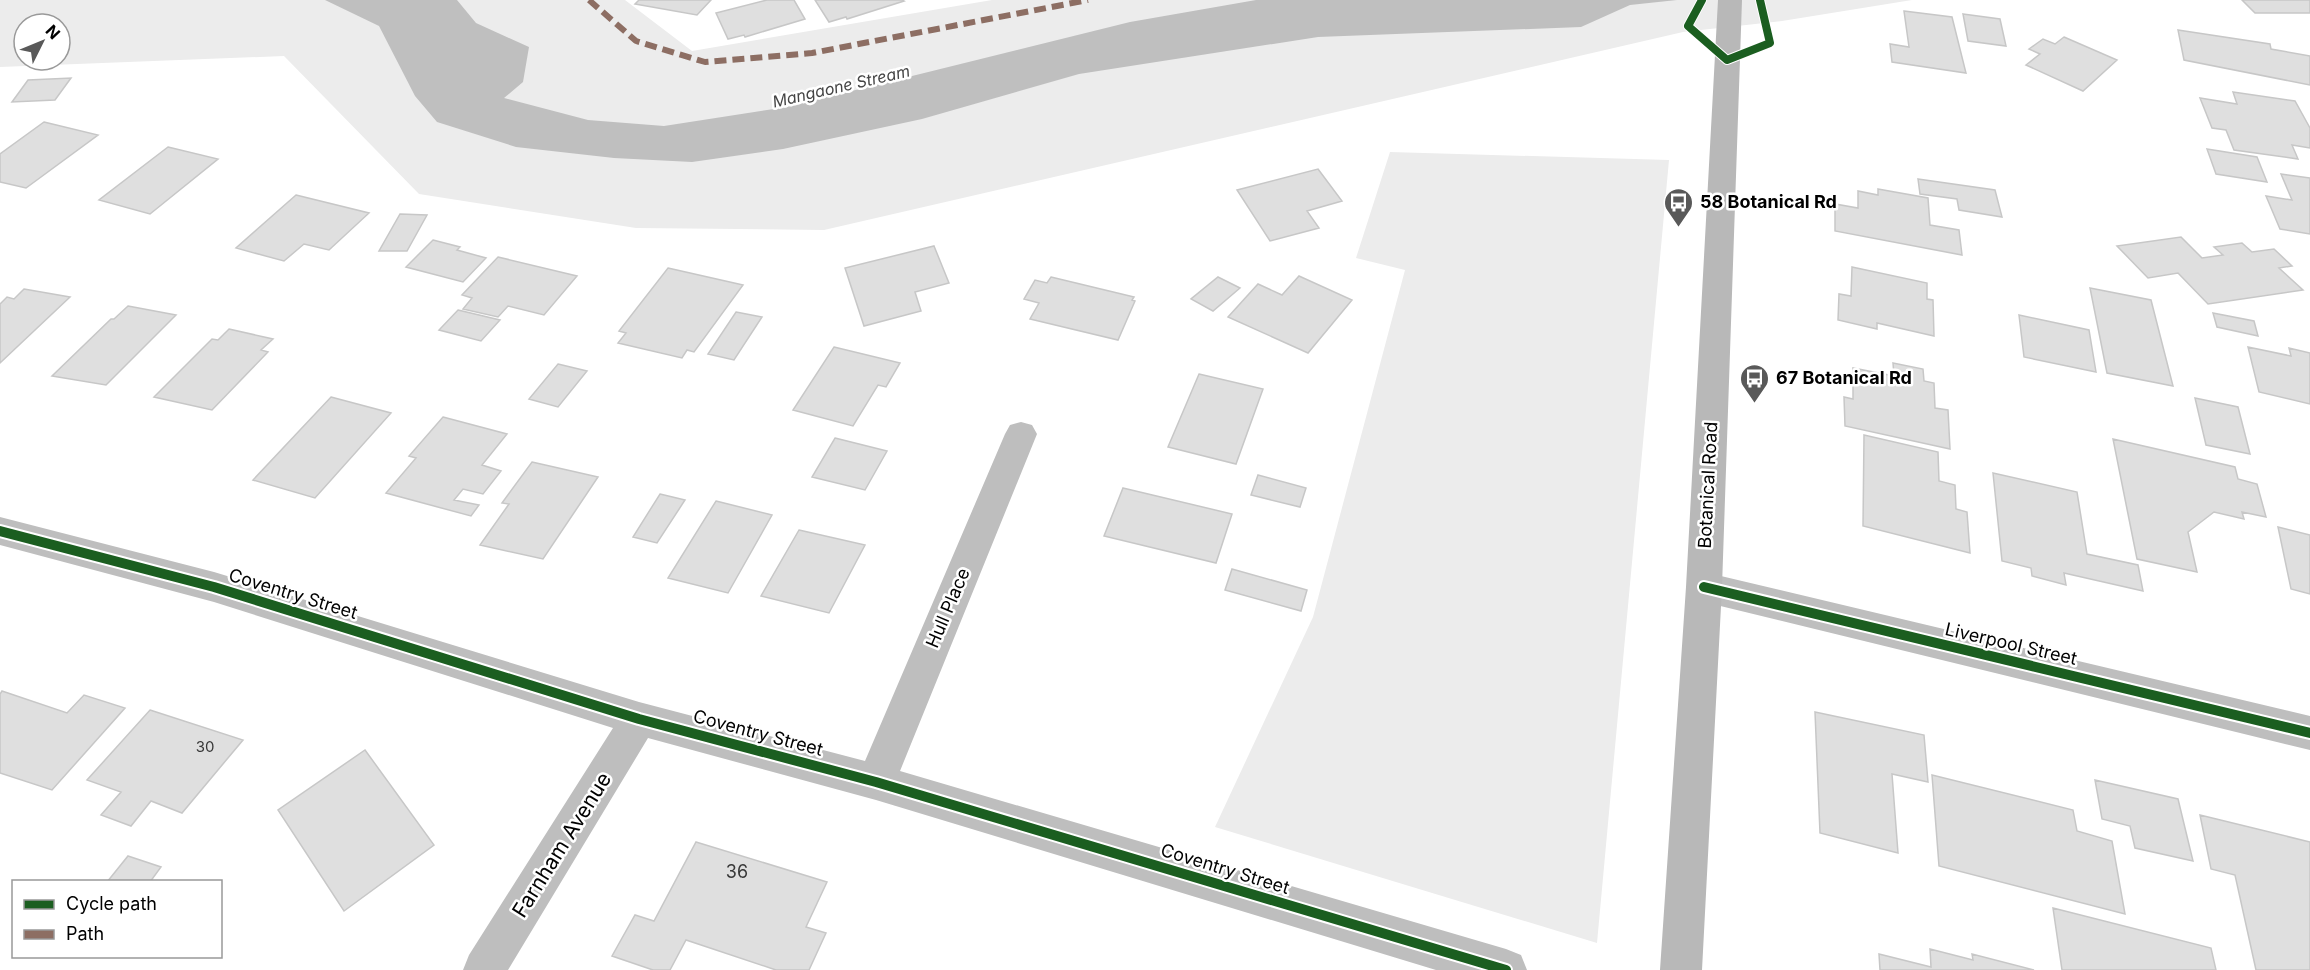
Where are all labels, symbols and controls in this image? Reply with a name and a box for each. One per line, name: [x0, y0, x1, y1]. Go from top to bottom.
north arrow: [12, 12, 72, 72]
text: N: [41, 20, 64, 43]
water label: Mangaone Stream: [770, 60, 912, 112]
bus stop icon: 58 Botanical Rd: [1663, 186, 1695, 228]
place label: 58 Botanical Rd: [1700, 191, 1837, 212]
bus stop icon: 67 Botanical Rd: [1739, 362, 1771, 404]
place label: 67 Botanical Rd: [1776, 367, 1912, 388]
street label: Botanical Road: [1694, 421, 1721, 549]
street label: Coventry Street: [226, 564, 360, 623]
street label: Hull Place: [921, 565, 974, 651]
street label: Liverpool Street: [1943, 618, 2079, 669]
street label: Coventry Street: [691, 705, 825, 760]
house number: 30: [196, 737, 214, 756]
street label: Farnham Avenue: [507, 767, 616, 922]
street label: Coventry Street: [1158, 839, 1292, 898]
house number: 36: [726, 861, 748, 882]
legend: [12, 880, 222, 958]
text: Cycle path: [66, 893, 157, 914]
text: Path: [66, 923, 104, 944]

